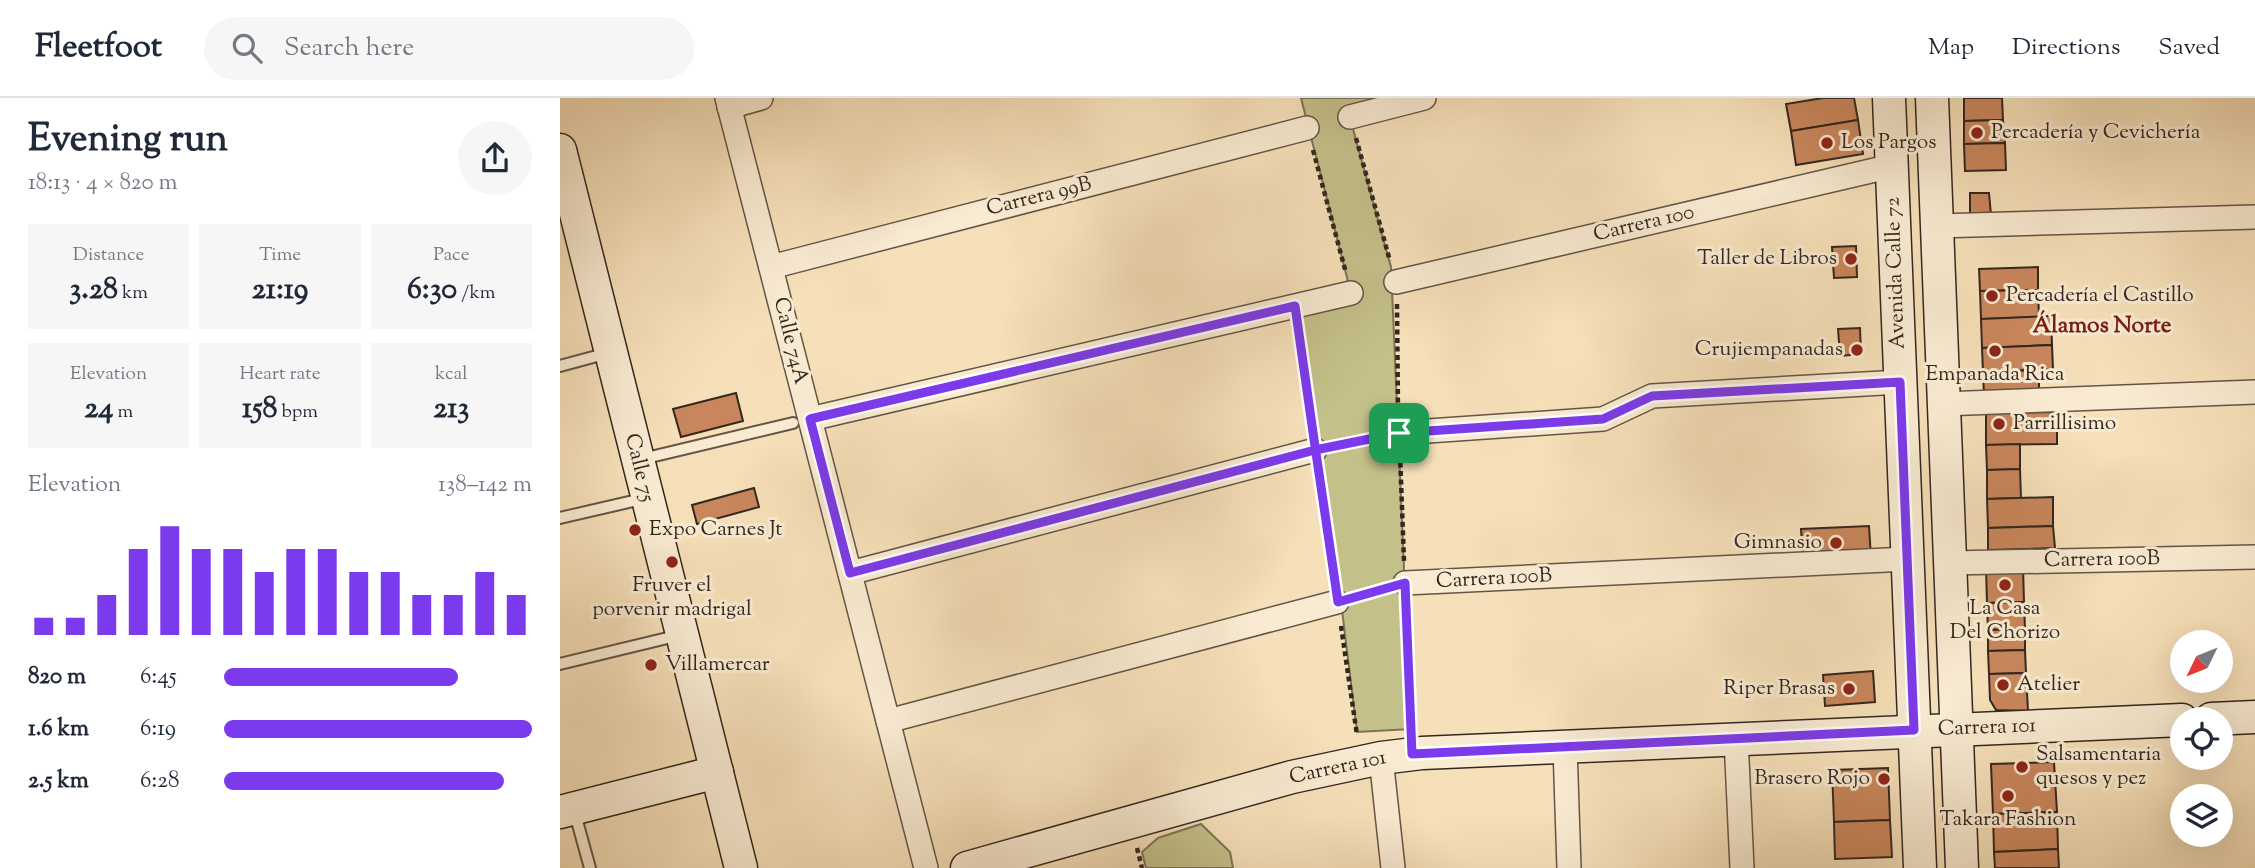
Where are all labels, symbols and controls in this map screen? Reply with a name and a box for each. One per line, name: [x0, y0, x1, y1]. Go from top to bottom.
search box: [204, 17, 694, 80]
text: Fleetfoot: [35, 24, 162, 72]
icon: search: [228, 29, 266, 67]
text: Search here: [284, 30, 414, 67]
text: Map: [1928, 31, 1974, 65]
text: Directions: [2012, 31, 2120, 65]
text: Saved: [2158, 31, 2220, 65]
text: Evening run: [28, 114, 228, 168]
place label: Percadería y Cevichería: [1991, 118, 2201, 148]
button: share: [458, 121, 532, 195]
marker: Percadería y Cevichería: [1969, 125, 1985, 141]
place label: Los Pargos: [1841, 128, 1937, 158]
marker: Los Pargos: [1819, 135, 1835, 151]
text: 18:13 · 4 × 820 m: [28, 167, 178, 200]
street label: Carrera 99B: [983, 169, 1095, 225]
street label: Avenida Calle 72: [1878, 196, 1914, 350]
street label: Carrera 100: [1591, 198, 1697, 250]
text: Distance: [73, 242, 144, 269]
text: Time: [259, 242, 301, 269]
text: Pace: [433, 242, 470, 269]
place label: Taller de Libros: [1697, 244, 1837, 274]
marker: Taller de Libros: [1843, 251, 1859, 267]
text: 3.28: [69, 269, 118, 312]
text: 21:19: [252, 269, 308, 312]
text: 6:30: [407, 269, 457, 312]
text: km: [118, 280, 148, 307]
text: /km: [457, 280, 496, 307]
place label: Percadería el Castillo: [2006, 281, 2194, 311]
marker: Percadería el Castillo: [1984, 288, 2000, 304]
street label: Calle 74A: [765, 294, 815, 388]
district label: Álamos Norte: [2033, 310, 2172, 343]
place label: Crujiempanadas: [1695, 335, 1843, 365]
marker: Crujiempanadas: [1849, 342, 1865, 358]
marker: Empanada Rica: [1987, 343, 2003, 359]
place label: Empanada Rica: [1925, 360, 2065, 390]
text: Elevation: [70, 361, 147, 388]
text: Heart rate: [239, 361, 321, 388]
text: kcal: [435, 361, 468, 388]
text: 24: [84, 388, 113, 431]
text: 158: [242, 388, 277, 431]
text: 213: [433, 388, 470, 431]
text: m: [113, 399, 133, 426]
text: bpm: [277, 399, 318, 426]
pin: [1369, 403, 1429, 463]
place label: Parrillisimo: [2013, 409, 2116, 439]
icon: arrive: [1380, 414, 1418, 452]
marker: Parrillisimo: [1991, 416, 2007, 432]
street label: Calle 75: [616, 431, 662, 505]
text: Elevation: [28, 469, 121, 502]
text: 138–142 m: [438, 469, 532, 502]
place label: Expo Carnes Jt: [649, 515, 782, 545]
marker: Expo Carnes Jt: [627, 522, 643, 538]
place label: Gimnasio: [1734, 528, 1822, 558]
marker: Gimnasio: [1828, 535, 1844, 551]
street label: Carrera 100B: [2044, 544, 2160, 576]
marker: Fruver el porvenir madrigal: [664, 554, 680, 570]
street label: Carrera 100B: [1435, 561, 1553, 597]
place label: Fruver el porvenir madrigal: [592, 571, 752, 625]
marker: La Casa Del Chorizo: [1997, 577, 2013, 593]
place label: La Casa Del Chorizo: [1950, 594, 2060, 648]
north arrow: [2170, 630, 2233, 693]
map controls: [2170, 630, 2233, 847]
place label: Villamercar: [665, 650, 770, 680]
marker: Villamercar: [643, 657, 659, 673]
text: 820 m: [28, 661, 86, 694]
text: 6:45: [140, 661, 177, 694]
place label: Atelier: [2017, 670, 2080, 700]
place label: Riper Brasas: [1723, 674, 1835, 704]
marker: Atelier: [1995, 677, 2011, 693]
marker: Riper Brasas: [1841, 681, 1857, 697]
button: locate: [2170, 707, 2233, 770]
street label: Carrera 101: [1937, 711, 2037, 745]
text: 1.6 km: [28, 713, 89, 746]
text: 6:19: [140, 713, 176, 746]
place label: Salsamentaria quesos y pez: [2036, 740, 2162, 794]
street label: Carrera 101: [1287, 743, 1389, 793]
marker: Salsamentaria quesos y pez: [2014, 759, 2030, 775]
place label: Brasero Rojo: [1754, 764, 1870, 794]
text: 2.5 km: [28, 765, 89, 798]
text: 6:28: [140, 765, 179, 798]
marker: Brasero Rojo: [1876, 771, 1892, 787]
button: layers: [2170, 784, 2233, 847]
marker: Takara Fashion: [2000, 788, 2016, 804]
place label: Takara Fashion: [1940, 805, 2076, 835]

